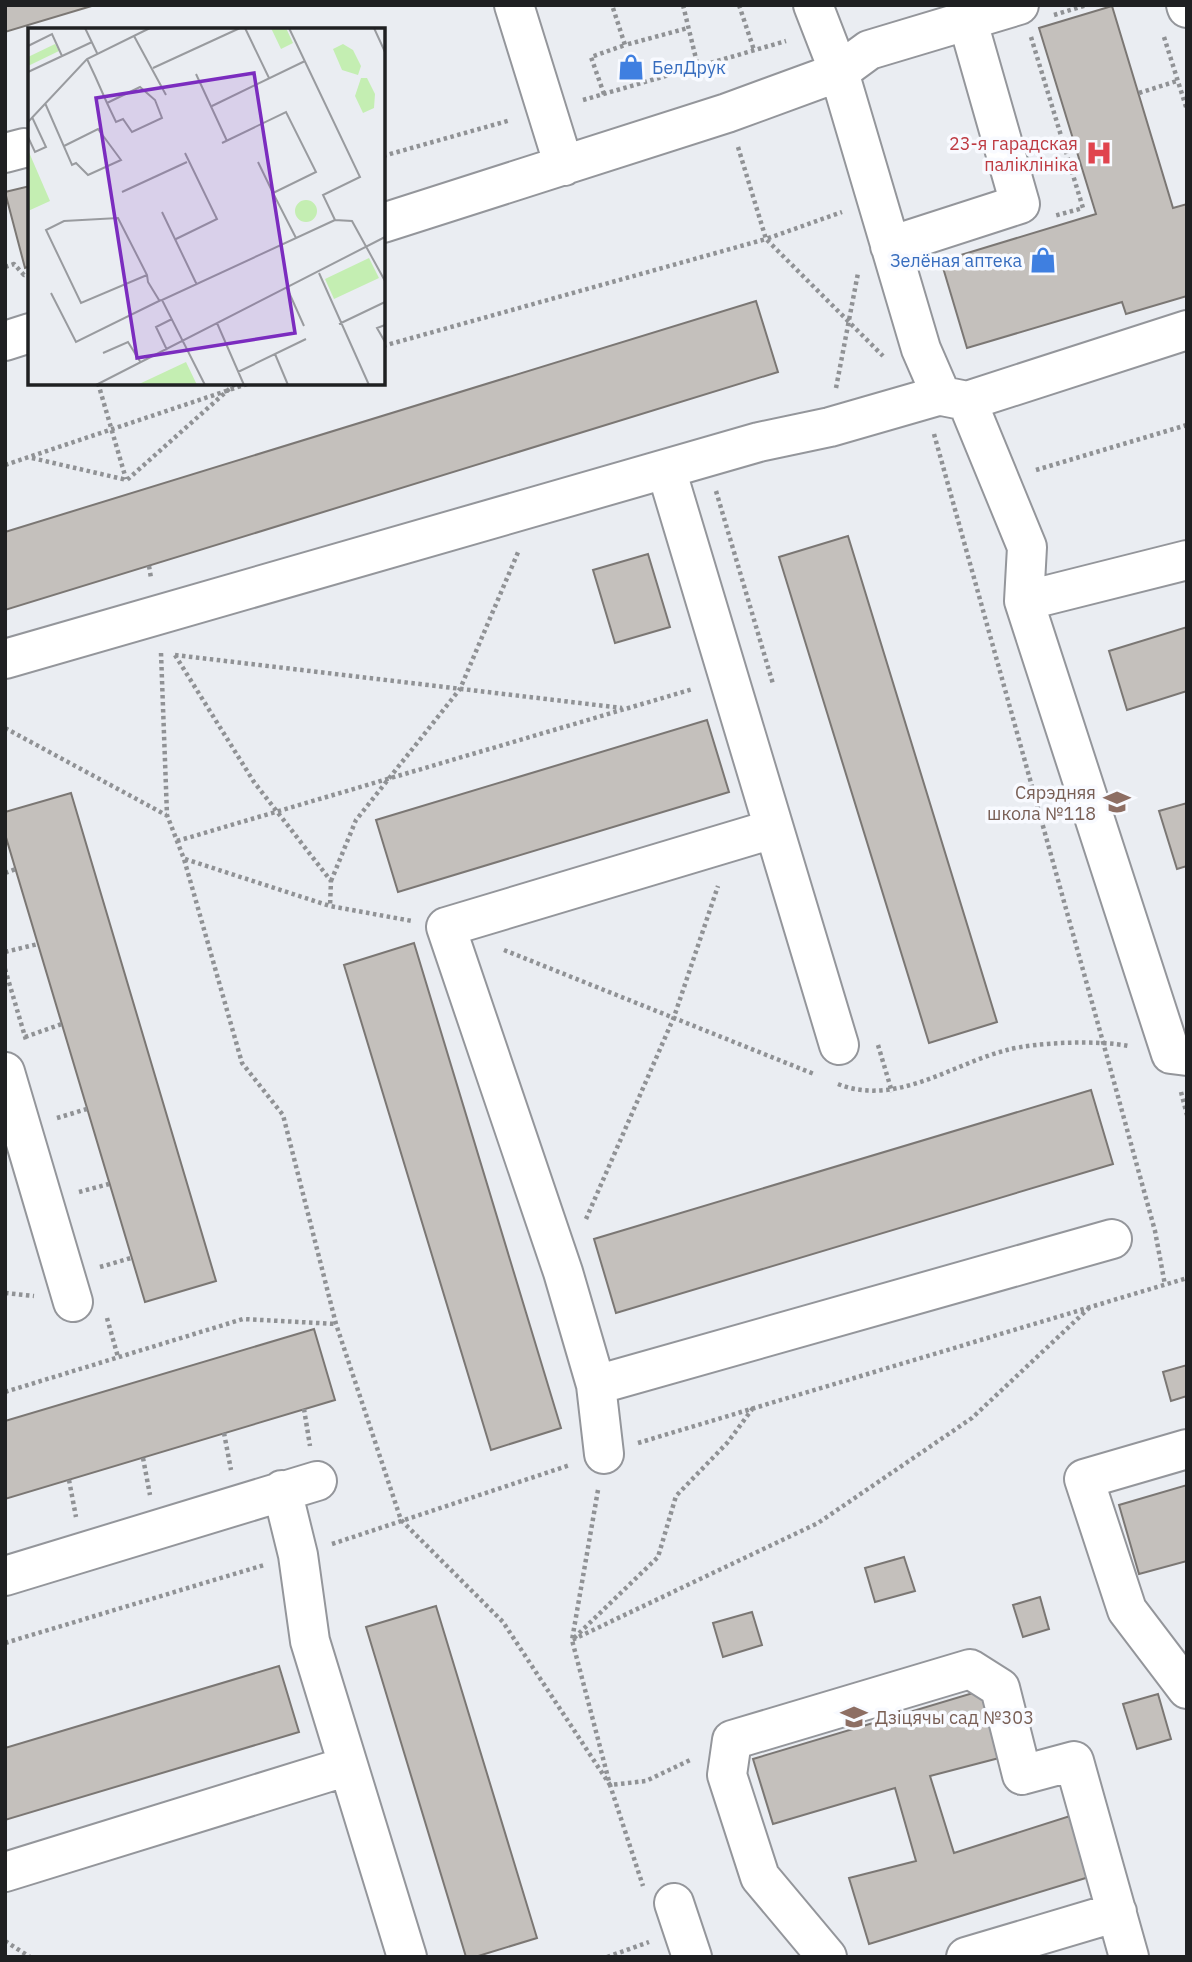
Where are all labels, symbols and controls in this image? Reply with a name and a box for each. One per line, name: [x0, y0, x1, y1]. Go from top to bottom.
inset map: [28, 28, 385, 385]
shop icon: БелДрук: [616, 52, 646, 82]
place label: БелДрук: [652, 56, 726, 79]
place label: 23-я гарадская паліклініка: [949, 132, 1078, 176]
hospital icon: 23-я гарадская паліклініка: [1084, 138, 1114, 168]
shop icon: Зелёная аптека: [1028, 245, 1058, 275]
place label: Зелёная аптека: [890, 249, 1022, 272]
place label: Сярэдняя школа №118: [987, 781, 1096, 825]
school or university icon: Сярэдняя школа №118: [1102, 787, 1132, 817]
school or university icon: Дзіцячы сад №303: [839, 1702, 869, 1732]
place label: Дзіцячы сад №303: [875, 1706, 1034, 1729]

